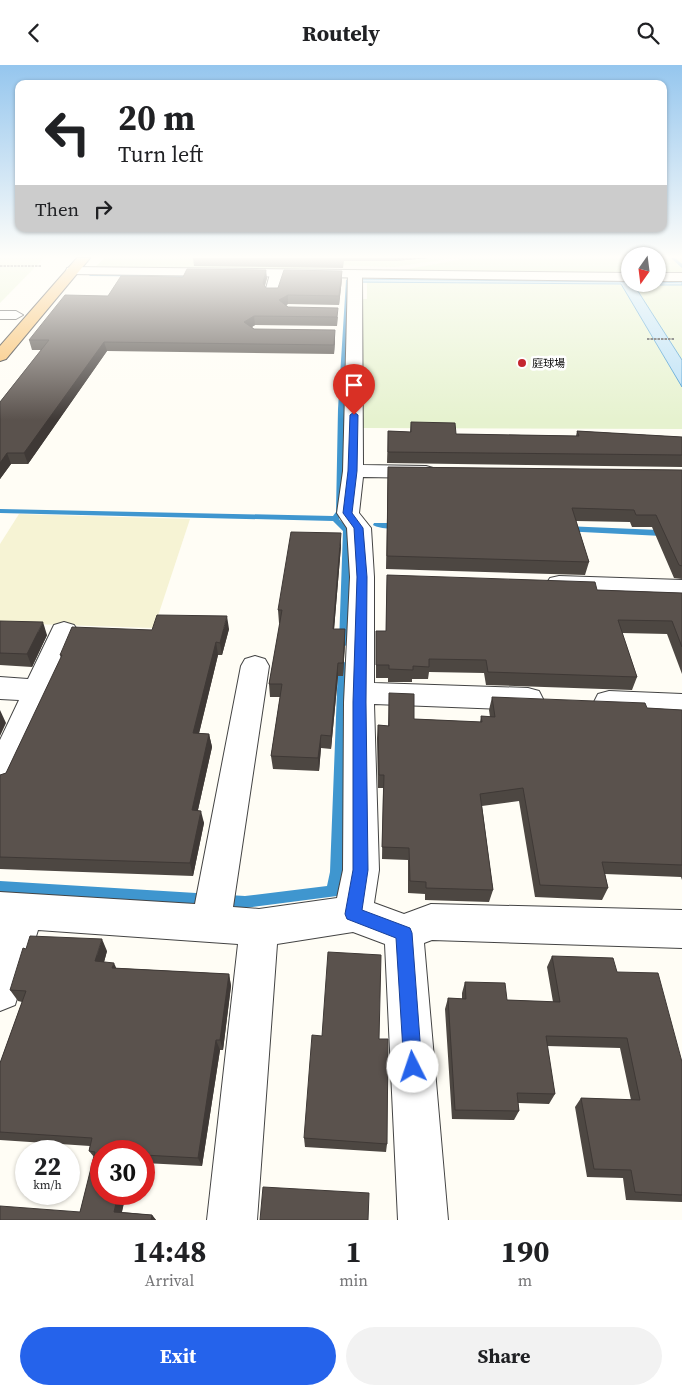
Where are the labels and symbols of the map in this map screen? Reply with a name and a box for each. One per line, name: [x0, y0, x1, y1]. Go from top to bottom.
north arrow: [621, 247, 666, 293]
place label: 庭球場: [532, 356, 565, 371]
marker: 庭球場: [516, 357, 528, 369]
pin: [333, 364, 375, 415]
position arrow: [386, 1040, 438, 1092]
speed limit sign: 30: [90, 1140, 155, 1205]

